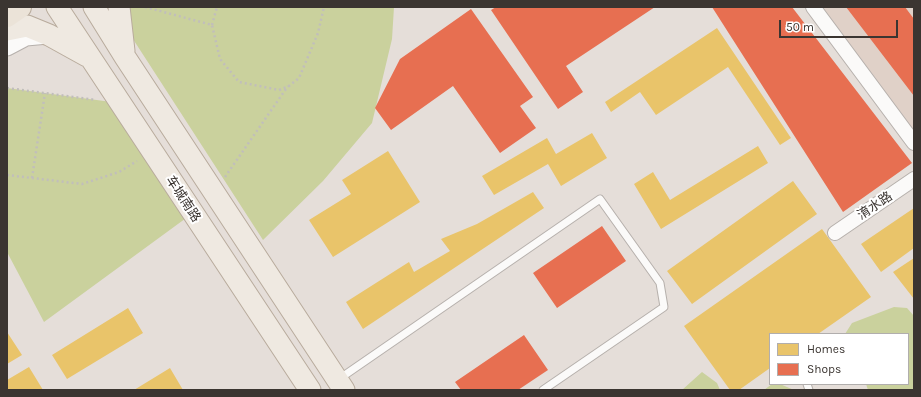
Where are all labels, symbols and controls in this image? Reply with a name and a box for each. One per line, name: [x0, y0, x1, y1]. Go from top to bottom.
scale bar: [781, 12, 900, 38]
text: 50 m: [786, 20, 814, 34]
street label: 车城南路: [162, 173, 204, 225]
street label: 淯水路: [854, 189, 896, 223]
legend: [769, 333, 909, 385]
text: Homes: [807, 342, 845, 356]
text: Shops: [807, 362, 841, 376]

